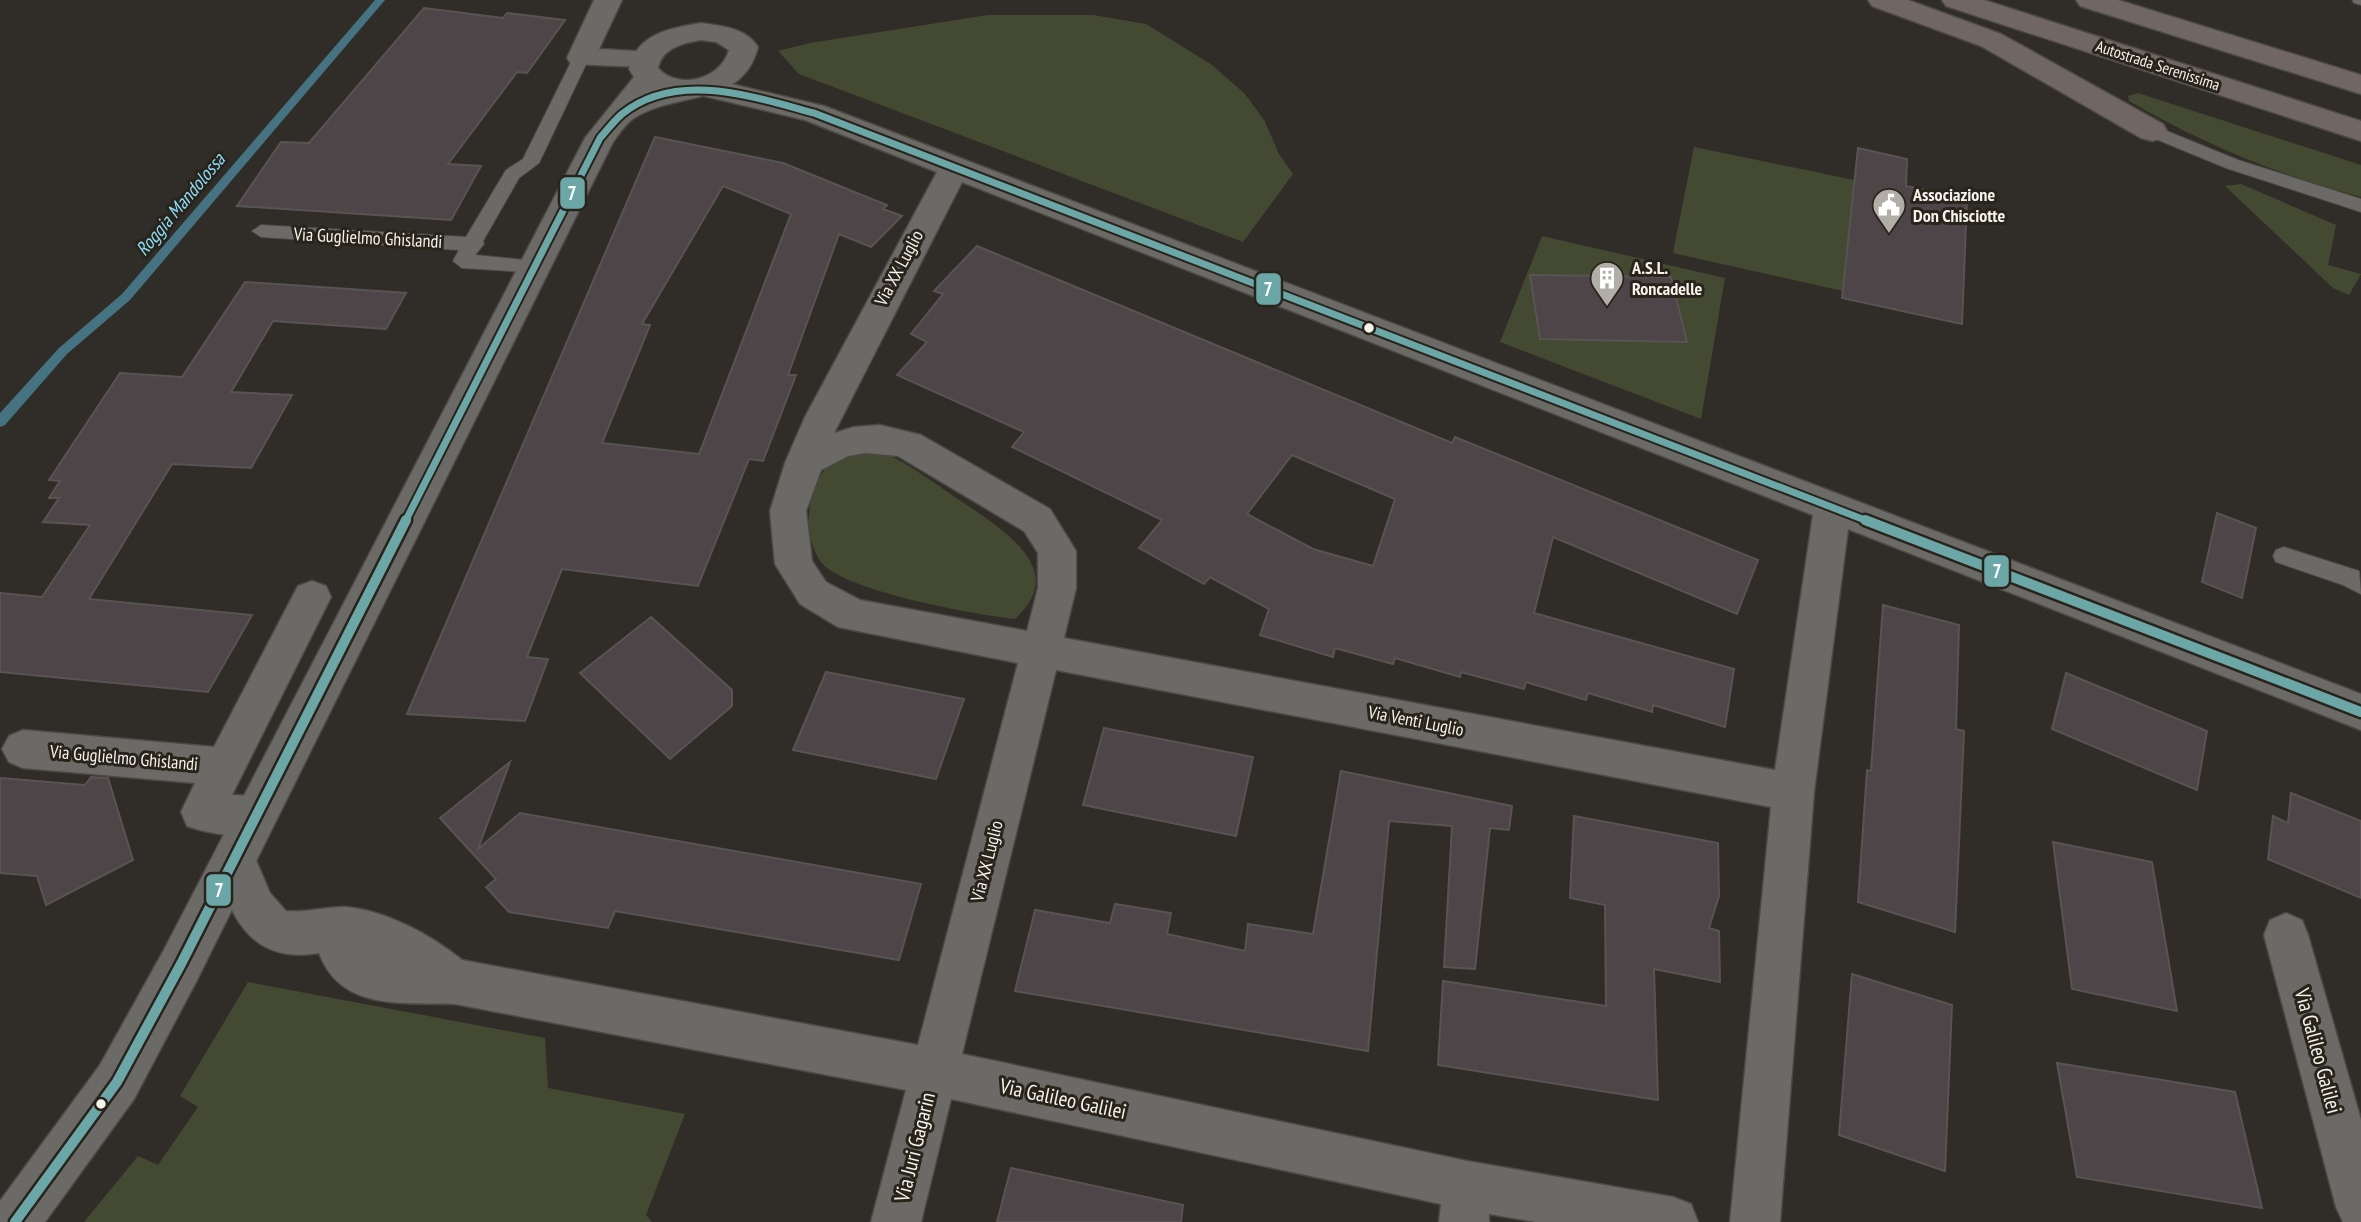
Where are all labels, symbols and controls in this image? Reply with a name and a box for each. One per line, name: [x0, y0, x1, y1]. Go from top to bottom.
street label: Autostrada Serenissima: [2094, 36, 2222, 94]
water label: Roggia Mandolossa: [130, 147, 231, 260]
line badge: 7: [559, 176, 586, 210]
text: 7: [567, 181, 577, 205]
place label: Associazione Don Chisciotte: [1912, 183, 2006, 227]
public building icon: Associazione Don Chisciotte: [1870, 186, 1908, 235]
street label: Via Guglielmo Ghislandi: [292, 222, 443, 253]
street label: Via XX Luglio: [869, 226, 928, 310]
place label: A.S.L. Roncadelle: [1631, 256, 1703, 300]
building icon: A.S.L. Roncadelle: [1588, 259, 1626, 308]
line badge: 7: [1255, 272, 1282, 306]
text: 7: [1263, 277, 1273, 301]
unlabelled marker: [1362, 321, 1376, 335]
line badge: 7: [1983, 554, 2010, 588]
text: 7: [1992, 559, 2002, 583]
street label: Via Venti Luglio: [1365, 700, 1466, 741]
street label: Via Guglielmo Ghislandi: [48, 739, 199, 775]
street label: Via XX Luglio: [965, 818, 1008, 905]
line badge: 7: [205, 873, 232, 907]
text: 7: [214, 878, 224, 902]
street label: Via Galileo Galilei: [2289, 984, 2348, 1116]
street label: Via Galileo Galilei: [996, 1072, 1129, 1125]
street label: Via Juri Gagarin: [888, 1089, 941, 1205]
unlabelled marker: [94, 1097, 108, 1111]

